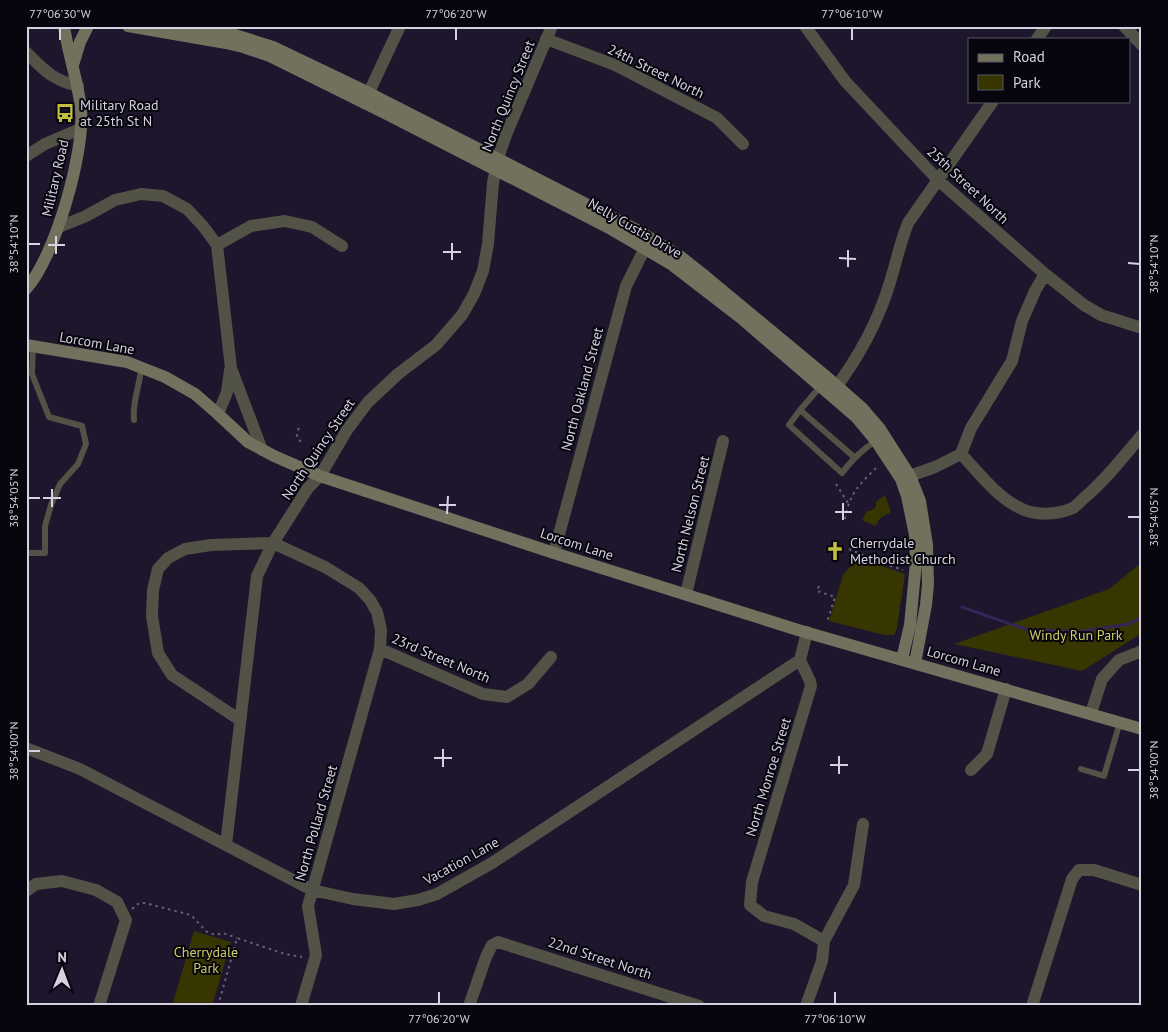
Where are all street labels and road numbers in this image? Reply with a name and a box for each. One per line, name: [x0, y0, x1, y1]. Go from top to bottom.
street label: North Quincy Street: [477, 37, 539, 154]
street label: 24th Street North: [605, 40, 707, 102]
street label: Military Road: [37, 138, 73, 218]
street label: 25th Street North: [923, 142, 1013, 228]
street label: Nelly Custis Drive: [585, 194, 685, 262]
street label: North Oakland Street: [557, 325, 607, 453]
street label: Lorcom Lane: [58, 328, 136, 358]
street label: North Quincy Street: [277, 395, 359, 503]
street label: North Nelson Street: [667, 454, 713, 574]
street label: Lorcom Lane: [538, 524, 616, 564]
street label: 23rd Street North: [389, 629, 493, 687]
street label: Lorcom Lane: [925, 642, 1003, 680]
street label: North Monroe Street: [741, 715, 795, 839]
street label: North Pollard Street: [291, 763, 341, 883]
street label: Vacation Lane: [419, 833, 502, 890]
street label: 22nd Street North: [546, 933, 654, 983]

